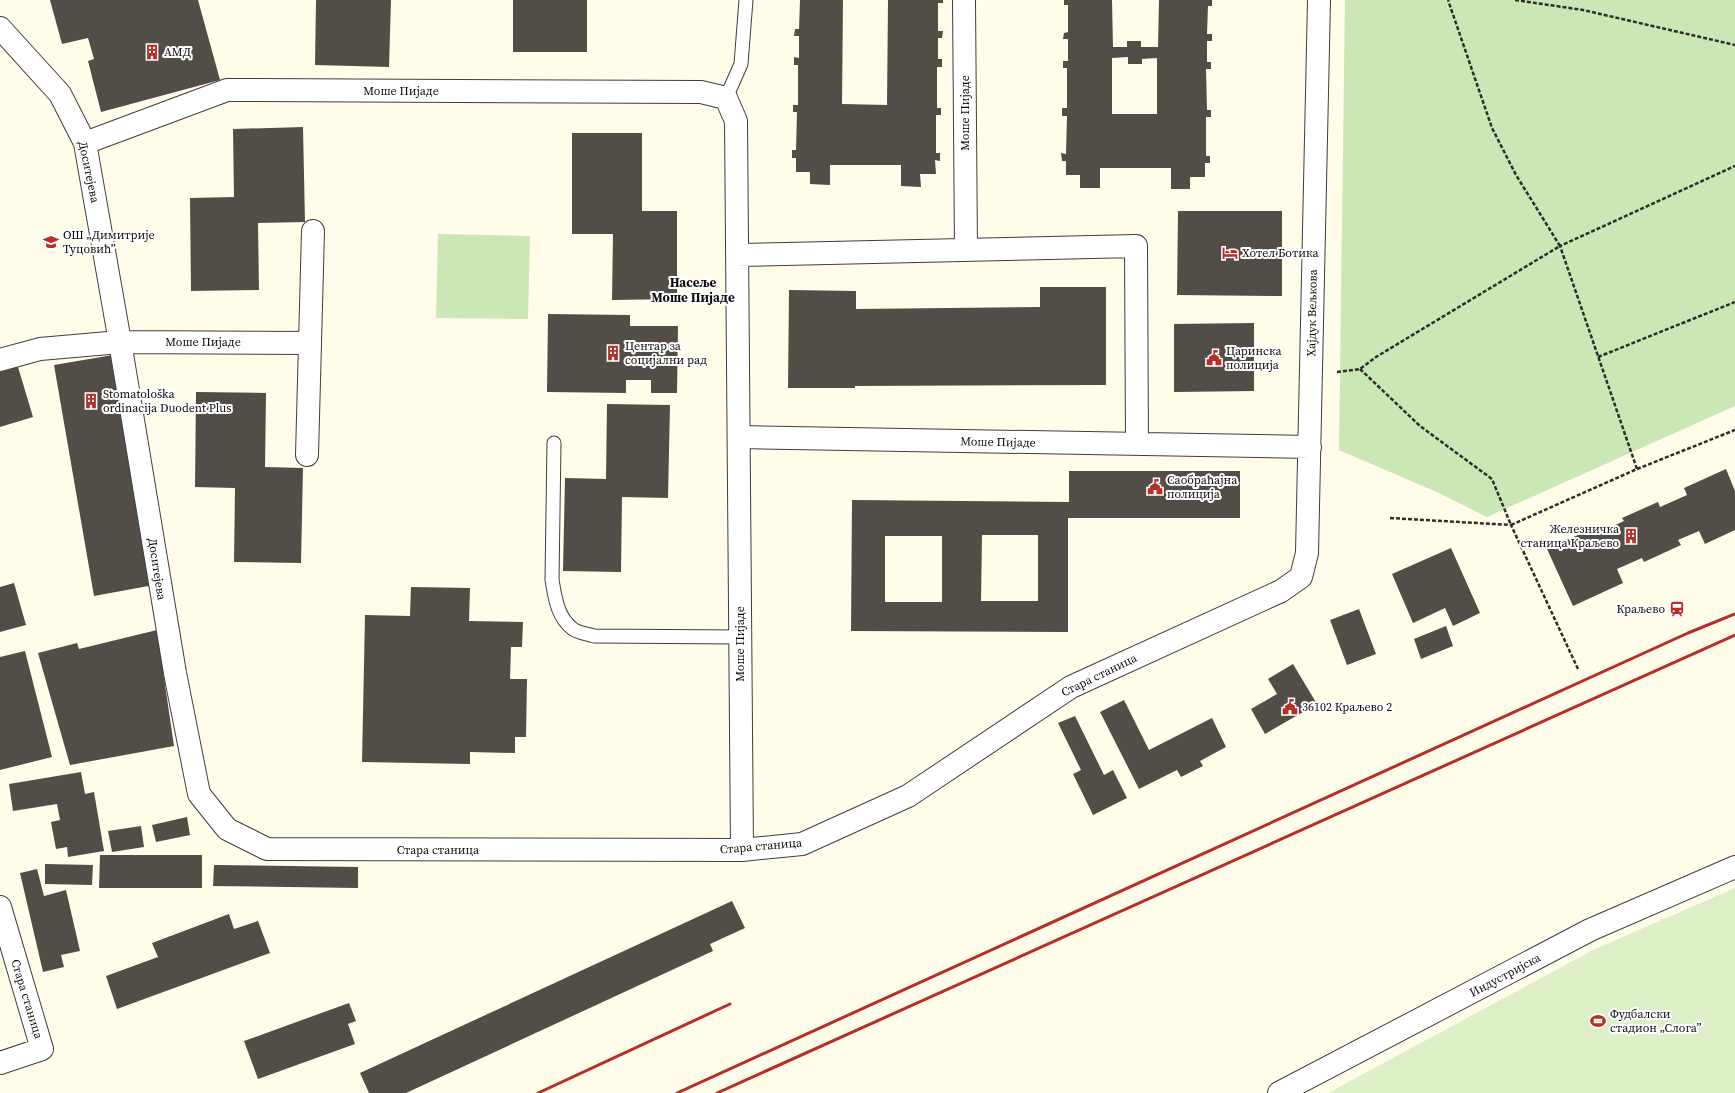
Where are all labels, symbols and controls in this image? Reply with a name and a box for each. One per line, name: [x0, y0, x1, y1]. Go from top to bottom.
building icon: АМД: [143, 43, 161, 61]
place label: АМД: [164, 44, 191, 60]
street label: Моше Пијаде: [957, 75, 973, 151]
street label: Моше Пијаде: [363, 83, 439, 99]
street label: Доситејева: [75, 140, 104, 205]
place label: ОШ „Димитрије Туцовић”: [63, 227, 155, 257]
school or university icon: ОШ „Димитрије Туцовић”: [42, 233, 60, 251]
hotel icon: Хотел Ботика: [1221, 244, 1239, 262]
place label: Хотел Ботика: [1242, 245, 1319, 261]
street label: Хајдук Вељкова: [1303, 268, 1321, 357]
district label: Насеље Моше Пијаде: [651, 274, 735, 306]
street label: Моше Пијаде: [165, 334, 241, 350]
place label: Центар за социјални рад: [625, 338, 707, 368]
place label: Царинска полиција: [1226, 343, 1282, 373]
building icon: Центар за социјални рад: [604, 344, 622, 362]
public building icon: Царинска полиција: [1205, 349, 1223, 367]
place label: Stomatološka ordinacija Duodent Plus: [103, 386, 232, 416]
building icon: Stomatološka ordinacija Duodent Plus: [82, 392, 100, 410]
street label: Моше Пијаде: [960, 433, 1036, 451]
place label: Саобраћајна полиција: [1167, 472, 1238, 502]
public building icon: Саобраћајна полиција: [1146, 478, 1164, 496]
place label: Железничка станица Краљево: [1521, 521, 1620, 551]
building icon: Железничка станица Краљево: [1622, 527, 1640, 545]
street label: Доситејева: [144, 537, 170, 602]
station icon: Краљево: [1668, 600, 1686, 618]
place label: Краљево: [1616, 601, 1665, 617]
street label: Моше Пијаде: [732, 606, 748, 682]
street label: Стара станица: [1058, 649, 1140, 700]
public building icon: 36102 Краљево 2: [1281, 698, 1299, 716]
place label: 36102 Краљево 2: [1302, 699, 1392, 715]
street label: Стара станица: [719, 834, 804, 858]
street label: Стара станица: [397, 842, 480, 858]
street label: Индустријска: [1467, 949, 1544, 1000]
street label: Стара станица: [7, 957, 47, 1042]
place label: Фудбалски стадион „Слога”: [1610, 1006, 1702, 1036]
sports icon: Фудбалски стадион „Слога”: [1589, 1012, 1607, 1030]

